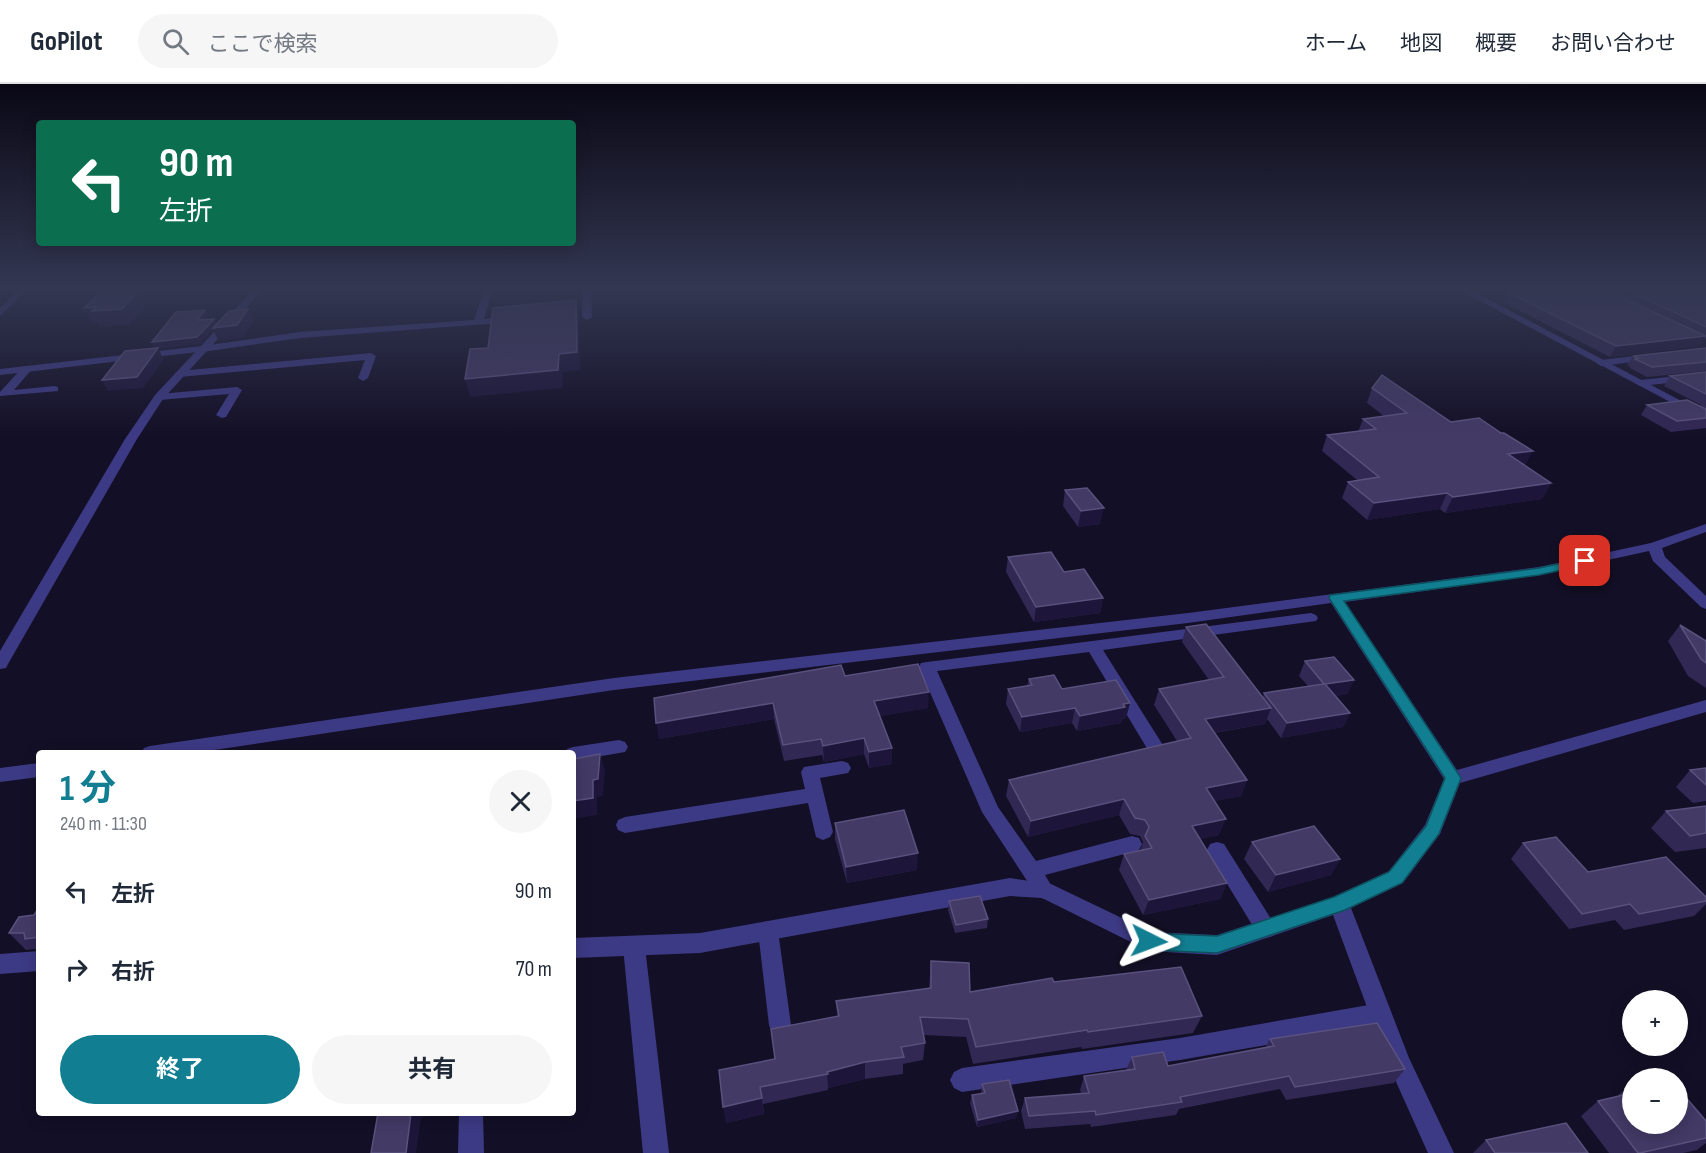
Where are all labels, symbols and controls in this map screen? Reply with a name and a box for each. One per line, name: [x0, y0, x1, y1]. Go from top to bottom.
search box: [138, 14, 558, 68]
text: GoPilot: [30, 25, 102, 58]
icon: search: [159, 25, 192, 58]
text: ここで検索: [207, 31, 317, 58]
text: ホーム: [1305, 31, 1367, 56]
text: 地図: [1400, 31, 1442, 56]
text: 概要: [1475, 31, 1517, 56]
text: お問い合わせ: [1550, 31, 1676, 56]
text: 90 m: [159, 138, 233, 189]
icon: left: [60, 144, 138, 222]
text: 左折: [159, 196, 213, 228]
pin: [1559, 535, 1610, 586]
icon: arrive: [1568, 544, 1601, 577]
text: 1 分: [60, 768, 116, 811]
button: close: [489, 770, 552, 833]
text: 240 m · 11:30: [60, 812, 147, 836]
icon: left: [60, 875, 93, 908]
text: 90 m: [515, 878, 552, 905]
text: 左折: [111, 881, 155, 908]
position arrow: [1117, 909, 1181, 973]
icon: right: [60, 953, 93, 986]
text: 70 m: [516, 956, 552, 983]
text: 右折: [111, 959, 155, 986]
map controls: [1622, 990, 1688, 1134]
button: +: [1622, 990, 1688, 1056]
button: 終了: [60, 1035, 300, 1104]
button: 共有: [312, 1035, 552, 1104]
button: −: [1622, 1068, 1688, 1134]

